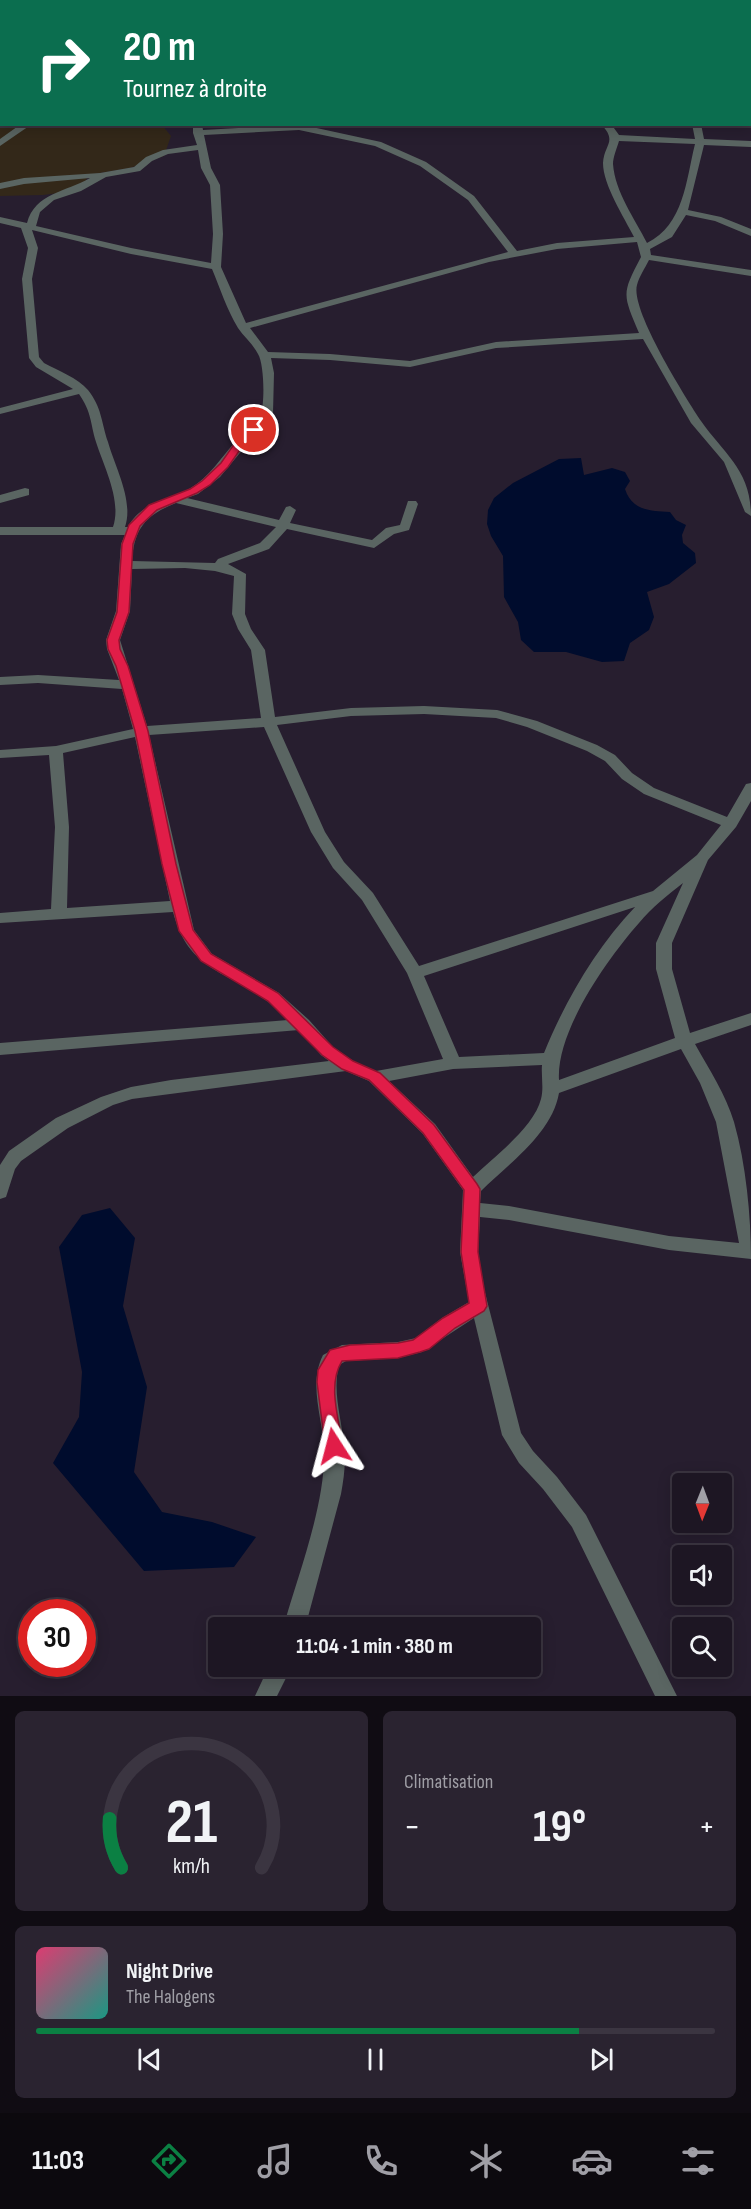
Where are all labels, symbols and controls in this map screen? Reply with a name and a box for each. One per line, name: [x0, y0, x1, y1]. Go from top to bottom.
text: 20 m: [123, 22, 196, 73]
icon: right: [24, 24, 102, 102]
text: Tournez à droite: [123, 73, 267, 105]
pin: [228, 404, 279, 455]
icon: arrive: [237, 413, 270, 446]
position arrow: [302, 1414, 366, 1478]
north arrow: [672, 1473, 732, 1533]
map controls: [672, 1473, 732, 1677]
button: sound: [672, 1545, 732, 1605]
speed limit sign: 30: [18, 1599, 96, 1677]
button: search: [672, 1617, 732, 1677]
text: 11:04 · 1 min · 380 m: [296, 1633, 453, 1660]
text: Climatisation: [404, 1770, 493, 1794]
text: 21: [166, 1786, 217, 1861]
text: 19°: [533, 1800, 586, 1855]
text: −: [404, 1807, 420, 1847]
text: +: [699, 1807, 715, 1847]
text: km/h: [173, 1854, 210, 1879]
text: Night Drive: [126, 1958, 213, 1985]
text: The Halogens: [126, 1985, 215, 2009]
icon: previous: [133, 2043, 166, 2076]
icon: pause: [359, 2043, 392, 2076]
icon: next: [585, 2043, 618, 2076]
icon: directions: [148, 2140, 190, 2182]
icon: music: [254, 2140, 296, 2182]
icon: phone: [360, 2140, 402, 2182]
icon: climate: [465, 2140, 507, 2182]
icon: car: [571, 2140, 613, 2182]
icon: filters: [677, 2140, 719, 2182]
text: 11:03: [32, 2145, 84, 2177]

